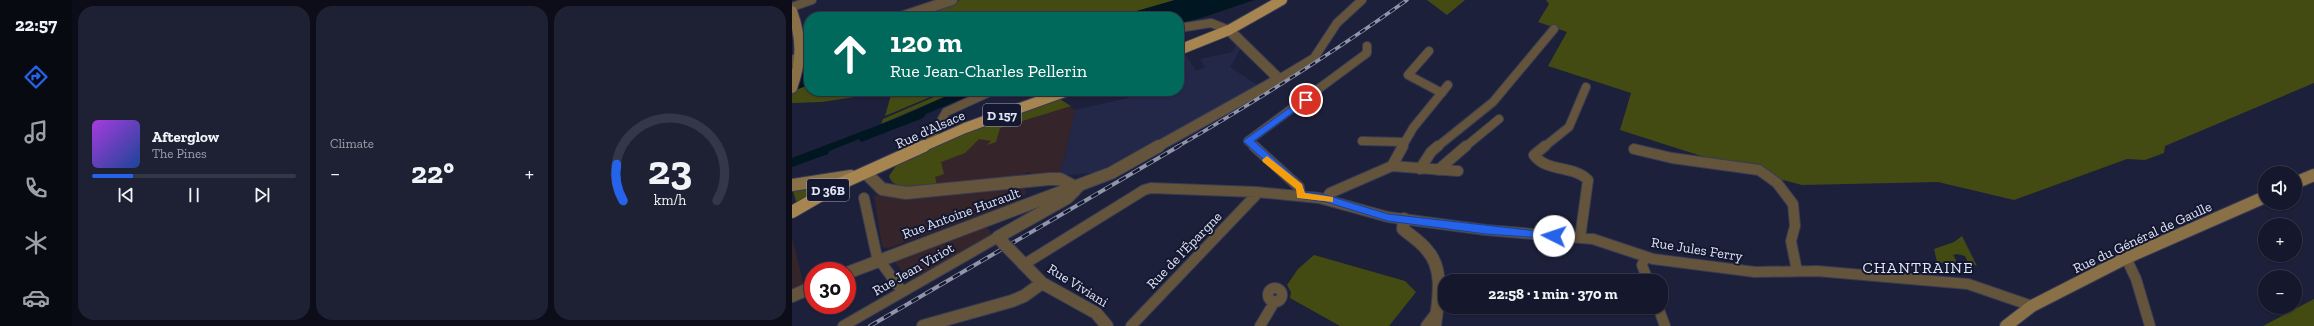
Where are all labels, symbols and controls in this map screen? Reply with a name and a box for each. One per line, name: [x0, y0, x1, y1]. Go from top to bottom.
text: 22:57: [15, 14, 57, 36]
text: 120 m: [890, 26, 962, 59]
icon: ahead: [824, 28, 876, 80]
text: Rue Jean-Charles Pellerin: [890, 60, 1087, 82]
icon: directions: [22, 63, 50, 91]
pin: [1289, 83, 1323, 117]
icon: arrive: [1295, 89, 1317, 111]
road number: D 157: [983, 104, 1021, 126]
street label: Rue d'Alsace: [893, 106, 968, 152]
icon: music: [22, 118, 50, 146]
text: Afterglow: [152, 128, 219, 146]
text: Climate: [330, 136, 374, 151]
text: 23: [648, 145, 692, 195]
text: The Pines: [152, 146, 207, 161]
text: 22°: [411, 155, 454, 191]
text: −: [330, 160, 340, 187]
text: +: [525, 160, 534, 187]
map controls: [2258, 166, 2302, 314]
button: sound: [2258, 166, 2302, 210]
icon: phone: [22, 174, 50, 202]
road number: D 36B: [807, 179, 849, 201]
icon: previous: [115, 184, 137, 206]
icon: pause: [183, 184, 205, 206]
icon: next: [251, 184, 273, 206]
street label: Rue Antoine Hurault: [900, 184, 1023, 243]
text: km/h: [654, 192, 686, 209]
street label: Rue du Général de Gaulle: [2070, 198, 2215, 277]
street label: Rue de l'Épargne: [1143, 208, 1226, 293]
position arrow: [1533, 215, 1575, 257]
button: +: [2258, 218, 2302, 262]
icon: climate: [22, 229, 50, 257]
street label: Rue Jules Ferry: [1650, 234, 1745, 265]
street label: Rue Jean Viriot: [870, 239, 958, 300]
district label: CHANTRAINE: [1862, 258, 1974, 277]
street label: Rue Viviani: [1044, 260, 1111, 311]
speed limit sign: 30: [804, 262, 856, 314]
button: −: [2258, 270, 2302, 314]
icon: car: [22, 284, 50, 312]
text: 22:58 · 1 min · 370 m: [1488, 285, 1618, 303]

